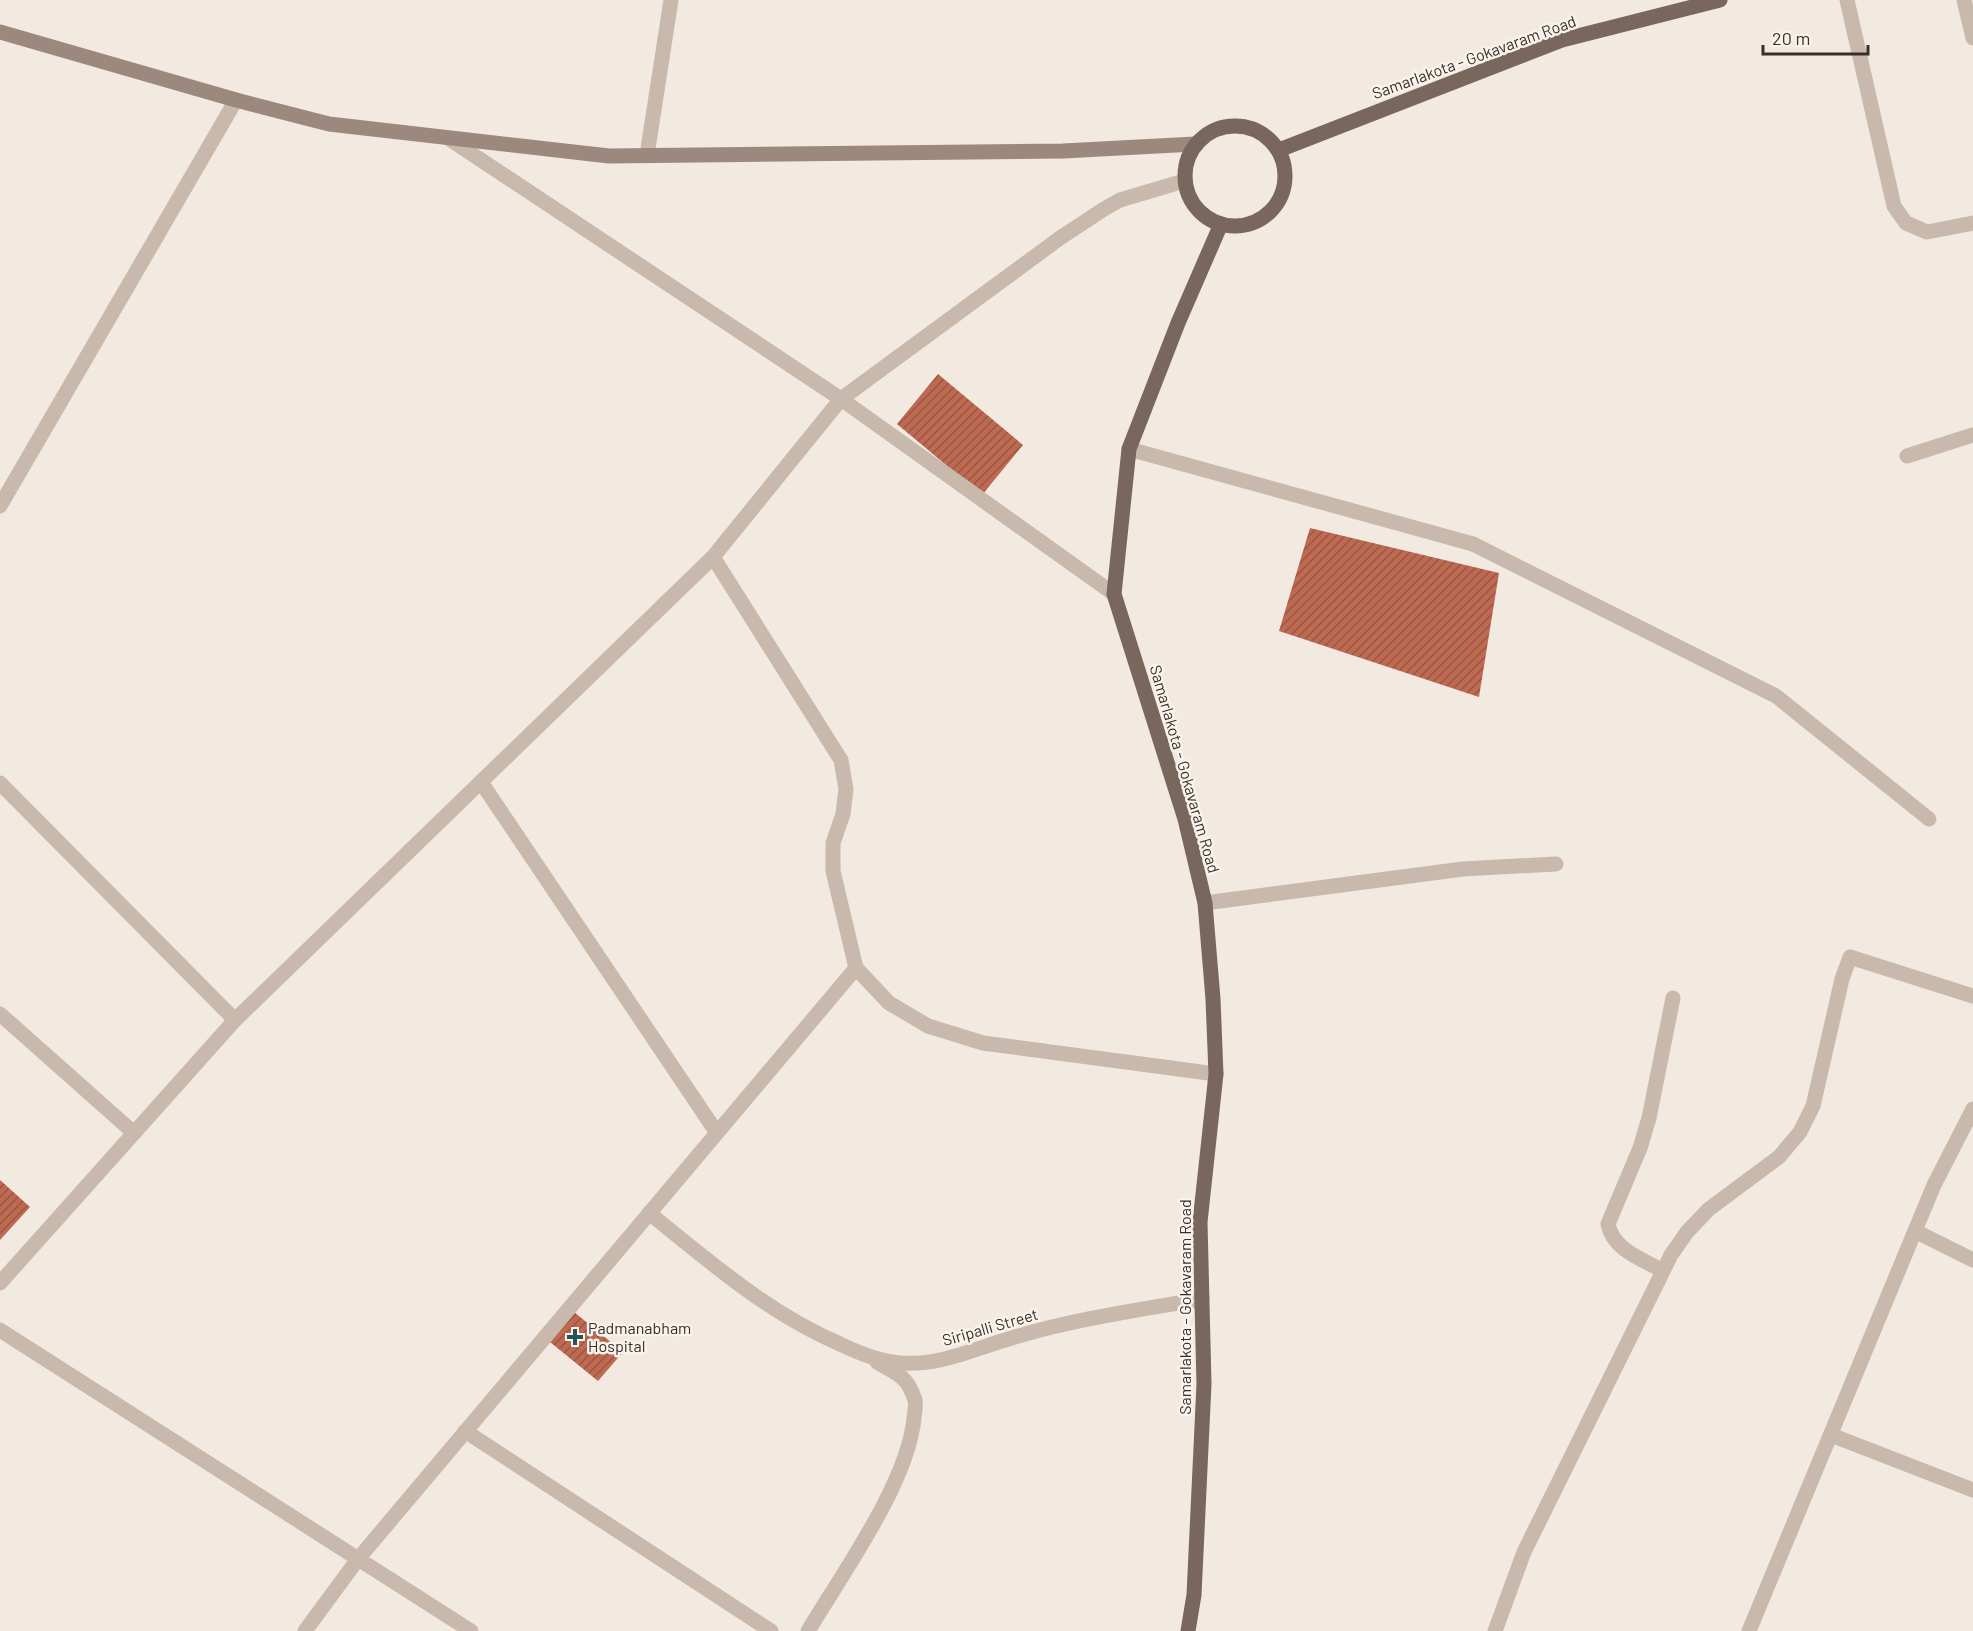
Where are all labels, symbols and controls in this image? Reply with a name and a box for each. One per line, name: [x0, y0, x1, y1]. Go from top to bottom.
street label: Samarlakota - Gokavaram Road: [1369, 11, 1578, 102]
scale bar: [1763, 18, 1868, 56]
text: 20 m: [1772, 27, 1810, 49]
street label: Samarlakota - Gokavaram Road: [1147, 663, 1224, 875]
street label: Samarlakota - Gokavaram Road: [1175, 1199, 1194, 1415]
street label: Siripalli Street: [940, 1304, 1040, 1349]
place label: Padmanabham Hospital: [588, 1318, 691, 1355]
marker: Padmanabham Hospital: [566, 1328, 584, 1346]

